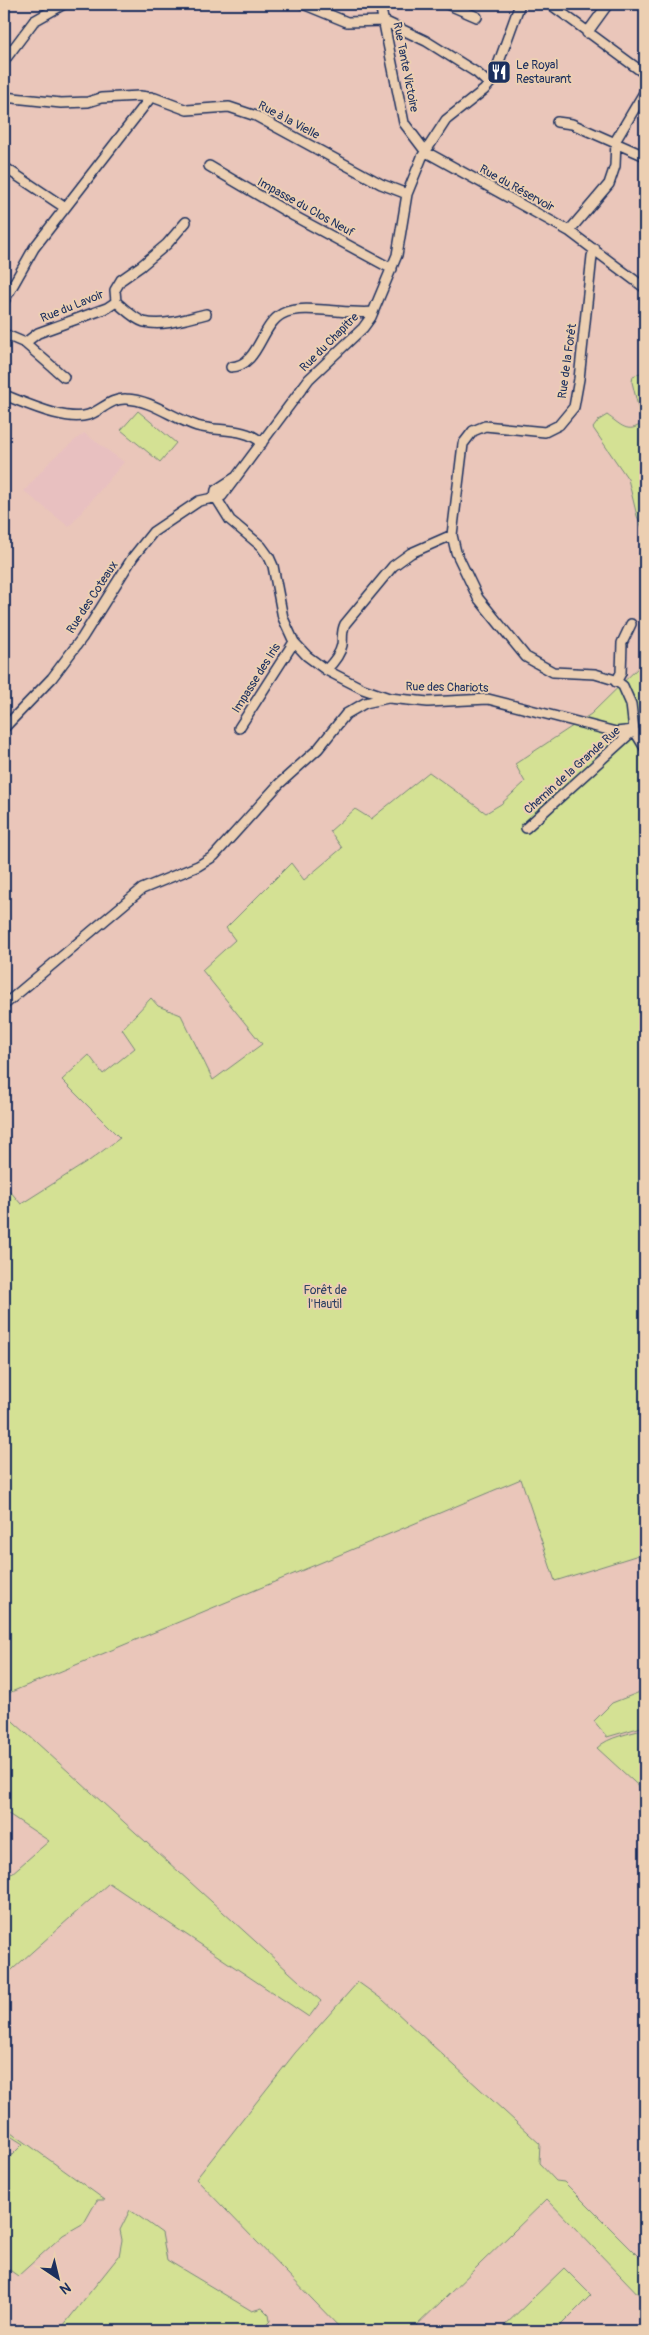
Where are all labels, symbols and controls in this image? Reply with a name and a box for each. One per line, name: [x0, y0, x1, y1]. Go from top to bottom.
street label: Rue Tante Victoire: [389, 21, 422, 114]
place label: Le Royal Restaurant: [516, 58, 572, 87]
restaurant icon: Le Royal Restaurant: [486, 59, 512, 85]
street label: Rue à la Vielle: [255, 98, 322, 143]
street label: Rue du Réservoir: [477, 162, 557, 216]
street label: Impasse du Clos Neuf: [255, 175, 357, 240]
street label: Rue du Lavoir: [38, 287, 107, 326]
street label: Rue du Chapitre: [297, 310, 362, 375]
street label: Rue de la Forêt: [555, 322, 580, 400]
street label: Rue des Coteaux: [63, 558, 121, 636]
street label: Impasse des Iris: [229, 640, 284, 716]
street label: Rue des Chariots: [405, 679, 489, 696]
street label: Chemin de la Grande Rue: [521, 723, 624, 817]
park label: Forêt de l'Hautil: [303, 1283, 347, 1312]
north arrow: [32, 2252, 82, 2302]
text: N: [56, 2279, 74, 2298]

